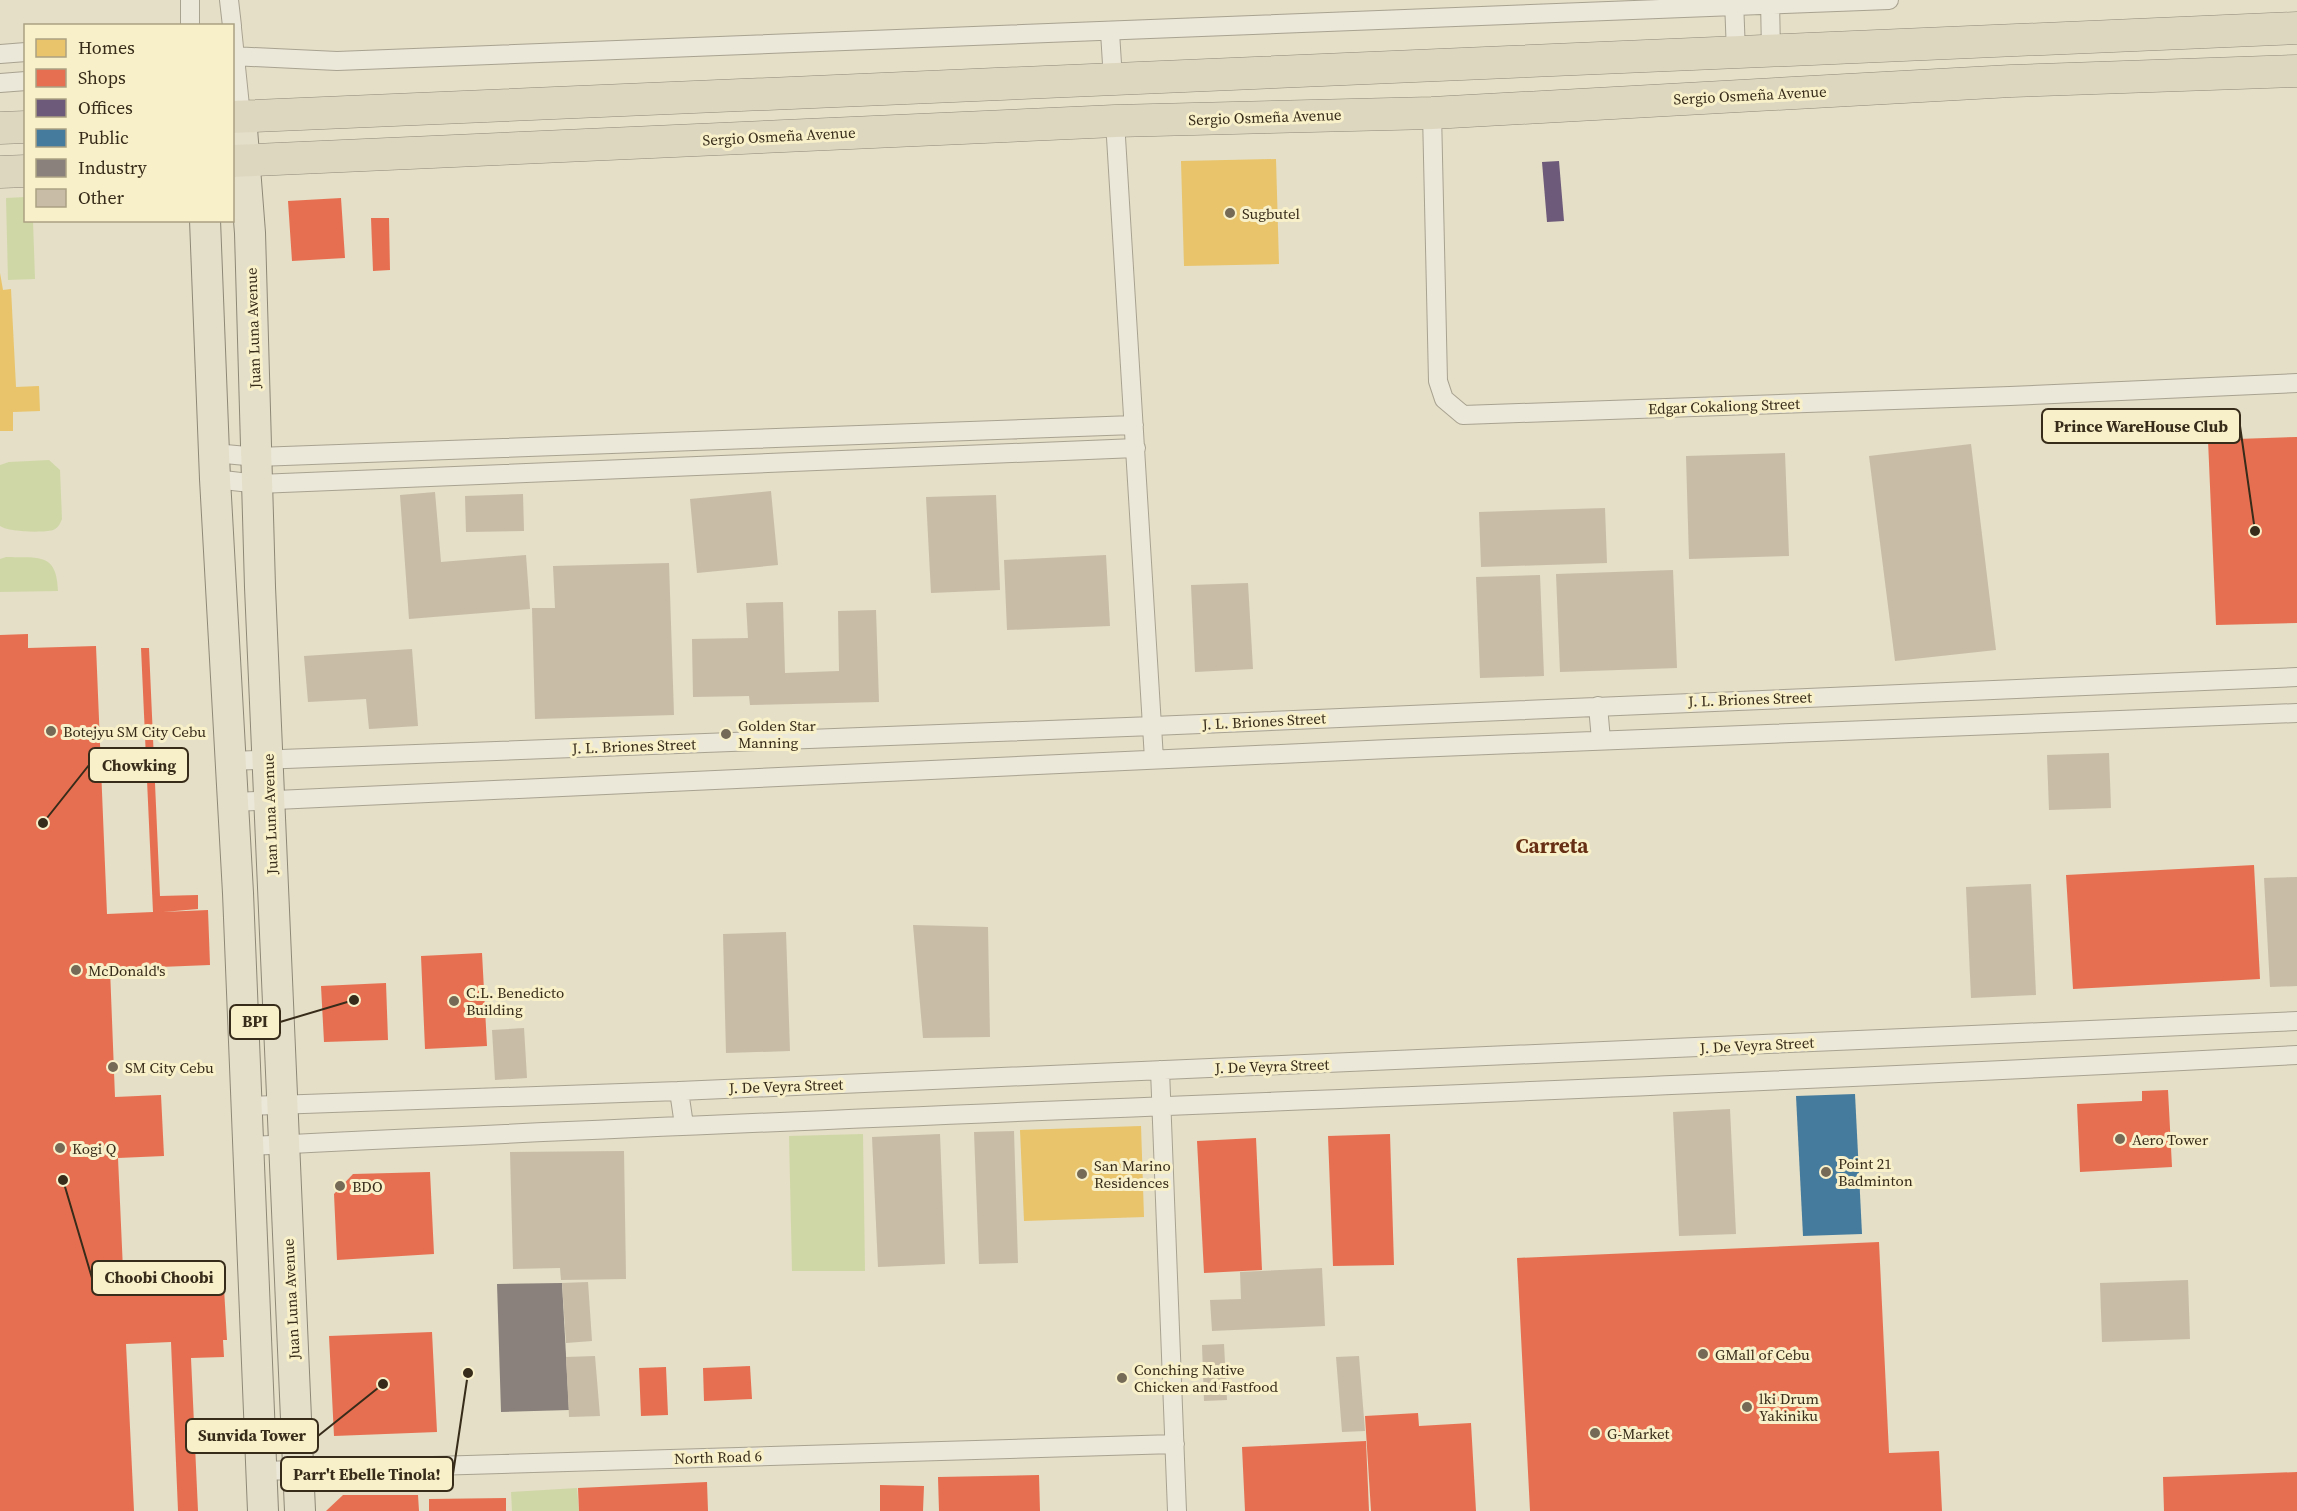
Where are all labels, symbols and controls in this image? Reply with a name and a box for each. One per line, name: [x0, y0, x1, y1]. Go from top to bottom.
legend: [24, 24, 234, 222]
text: Homes: [78, 35, 135, 60]
text: Shops: [78, 65, 126, 90]
street label: Sergio Osmeña Avenue: [1673, 80, 1827, 109]
text: Offices: [78, 95, 133, 120]
street label: Sergio Osmeña Avenue: [1188, 104, 1342, 130]
street label: Sergio Osmeña Avenue: [702, 121, 856, 150]
text: Public: [78, 125, 129, 150]
text: Industry: [78, 155, 148, 180]
text: Other: [78, 185, 125, 210]
place label: Sugbutel: [1242, 203, 1300, 224]
marker: Sugbutel: [1223, 206, 1237, 220]
street label: Juan Luna Avenue: [240, 267, 266, 390]
street label: Edgar Cokaliong Street: [1648, 393, 1800, 419]
callout: Prince WareHouse Club: [2042, 409, 2240, 443]
text: Prince WareHouse Club: [2054, 415, 2228, 437]
street label: J. L. Briones Street: [1687, 686, 1812, 712]
street label: J. L. Briones Street: [1201, 707, 1326, 735]
place label: Golden Star Manning: [738, 715, 816, 753]
place label: Botejyu SM City Cebu: [63, 721, 206, 742]
marker: Botejyu SM City Cebu: [44, 724, 58, 738]
marker: Golden Star Manning: [719, 727, 733, 741]
street label: J. L. Briones Street: [571, 733, 696, 759]
callout: Chowking: [89, 748, 188, 782]
street label: Juan Luna Avenue: [257, 753, 283, 876]
text: Chowking: [102, 754, 176, 776]
district label: Carreta: [1516, 831, 1589, 860]
place label: McDonald's: [88, 960, 165, 981]
marker: McDonald's: [69, 963, 83, 977]
place label: C.L. Benedicto Building: [466, 982, 564, 1020]
marker: C.L. Benedicto Building: [447, 994, 461, 1008]
callout: BPI: [230, 1005, 280, 1039]
text: BPI: [242, 1010, 268, 1032]
street label: J. De Veyra Street: [1698, 1032, 1815, 1059]
street label: J. De Veyra Street: [1213, 1054, 1330, 1079]
place label: SM City Cebu: [125, 1057, 214, 1078]
marker: SM City Cebu: [106, 1060, 120, 1074]
street label: J. De Veyra Street: [727, 1074, 844, 1099]
place label: Aero Tower: [2132, 1129, 2209, 1150]
marker: Aero Tower: [2113, 1132, 2127, 1146]
place label: Kogi Q: [72, 1138, 116, 1159]
marker: Kogi Q: [53, 1141, 67, 1155]
place label: Point 21 Badminton: [1838, 1153, 1913, 1191]
place label: San Marino Residences: [1094, 1155, 1171, 1193]
marker: Point 21 Badminton: [1819, 1165, 1833, 1179]
marker: San Marino Residences: [1075, 1167, 1089, 1181]
place label: BDO: [352, 1176, 382, 1197]
marker: BDO: [333, 1179, 347, 1193]
street label: Juan Luna Avenue: [277, 1238, 305, 1361]
callout: Choobi Choobi: [92, 1261, 225, 1295]
text: Choobi Choobi: [105, 1266, 214, 1288]
place label: GMall of Cebu: [1715, 1344, 1810, 1365]
marker: GMall of Cebu: [1696, 1347, 1710, 1361]
place label: Conching Native Chicken and Fastfood: [1134, 1359, 1279, 1397]
marker: Conching Native Chicken and Fastfood: [1115, 1371, 1129, 1385]
place label: lki Drum Yakiniku: [1759, 1388, 1819, 1426]
marker: lki Drum Yakiniku: [1740, 1400, 1754, 1414]
callout: Sunvida Tower: [186, 1419, 318, 1453]
place label: G-Market: [1607, 1423, 1670, 1444]
text: Sunvida Tower: [198, 1424, 307, 1446]
marker: G-Market: [1588, 1426, 1602, 1440]
street label: North Road 6: [674, 1445, 762, 1469]
callout: Parr't Ebelle Tinola!: [281, 1457, 453, 1491]
text: Parr't Ebelle Tinola!: [293, 1463, 441, 1485]

